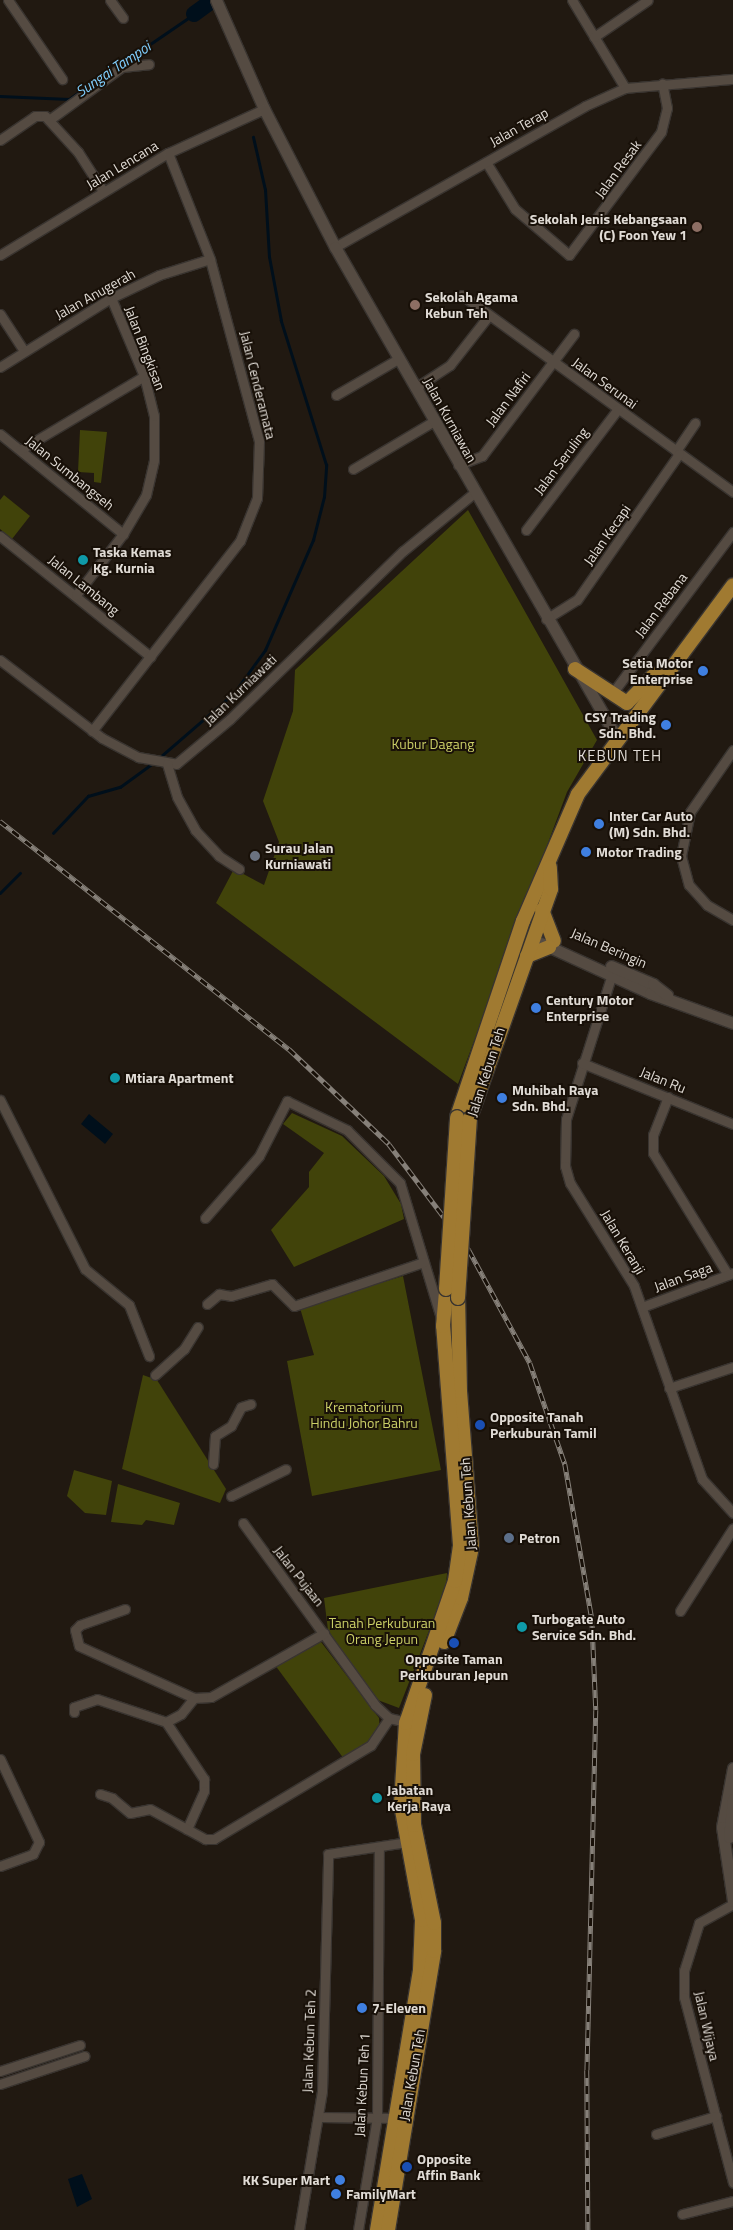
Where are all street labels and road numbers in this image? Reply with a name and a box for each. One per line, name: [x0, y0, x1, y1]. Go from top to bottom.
street label: Jalan Terap: [487, 104, 551, 150]
street label: Jalan Lencana: [83, 137, 161, 193]
street label: Jalan Resak: [591, 137, 645, 201]
street label: Jalan Anugerah: [52, 265, 138, 323]
street label: Jalan Bingkisan: [121, 303, 169, 393]
street label: Jalan Cenderamata: [236, 329, 280, 441]
street label: Jalan Serunai: [569, 354, 641, 412]
street label: Jalan Nafiri: [482, 368, 534, 430]
street label: Jalan Kurniawan: [420, 375, 480, 465]
street label: Jalan Seruling: [530, 424, 592, 498]
street label: Jalan Sumbangseh: [22, 432, 118, 514]
street label: Jalan Kecapi: [580, 501, 634, 569]
street label: Jalan Lambang: [45, 551, 123, 619]
street label: Jalan Rebana: [631, 569, 691, 641]
street label: Jalan Kurniawati: [200, 651, 280, 729]
street label: Jalan Beringin: [569, 924, 649, 972]
street label: Jalan Kebun Teh: [464, 1025, 508, 1119]
street label: Jalan Ru: [638, 1063, 688, 1097]
street label: Jalan Keranji: [597, 1207, 649, 1277]
street label: Jalan Saga: [652, 1259, 714, 1295]
street label: Jalan Kebun Teh: [456, 1457, 480, 1551]
street label: Jalan Pujaan: [270, 1542, 328, 1610]
street label: Jalan Kebun Teh 2: [299, 1989, 319, 2093]
street label: Jalan Wijaya: [691, 1990, 723, 2062]
street label: Jalan Kebun Teh: [396, 2028, 428, 2122]
street label: Jalan Kebun Teh 1: [351, 2033, 373, 2137]

